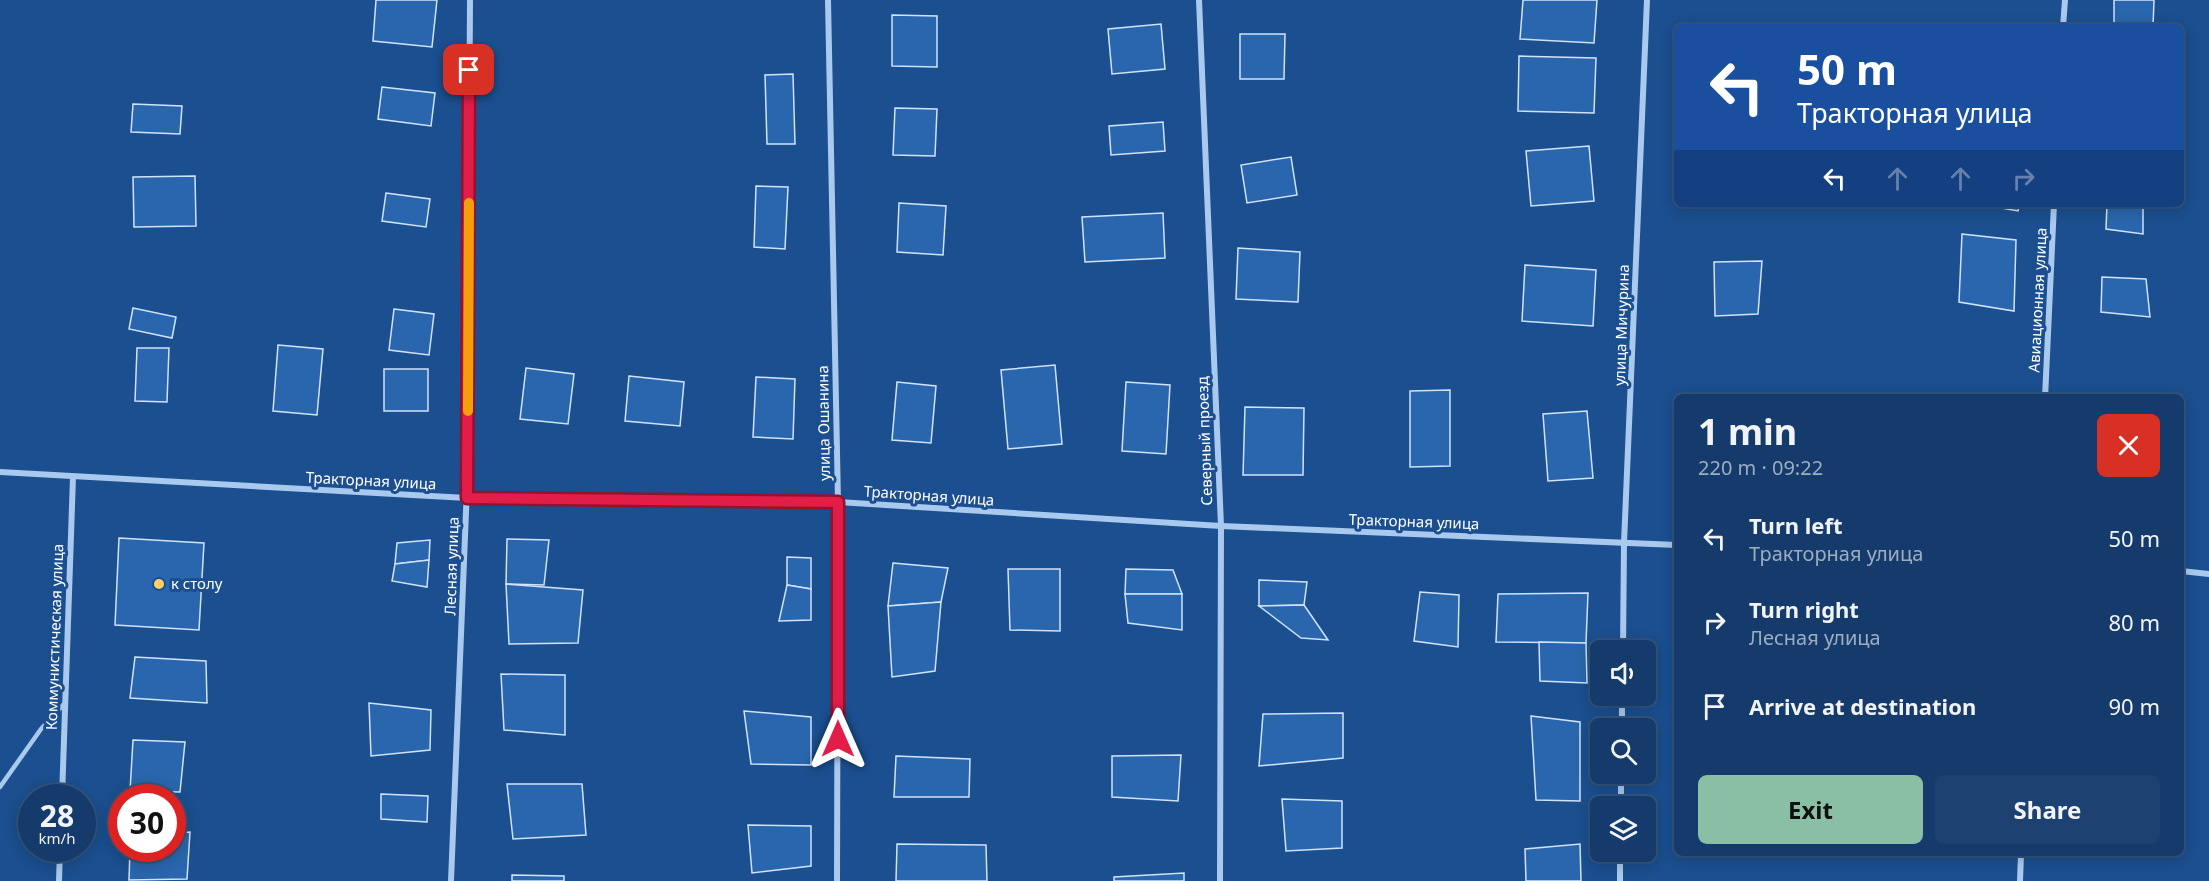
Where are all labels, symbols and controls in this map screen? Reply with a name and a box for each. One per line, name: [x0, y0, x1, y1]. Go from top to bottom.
text: 50 m: [1797, 40, 1897, 97]
pin: [443, 44, 494, 95]
icon: left: [1698, 48, 1776, 126]
icon: arrive: [452, 53, 485, 86]
text: Тракторная улица: [1797, 94, 2032, 131]
icon: left: [1818, 162, 1851, 195]
icon: ahead: [1881, 162, 1914, 195]
icon: ahead: [1944, 162, 1977, 195]
icon: right: [2007, 162, 2040, 195]
street label: Авиационная улица: [2023, 227, 2051, 373]
street label: улица Мичурина: [1609, 264, 1633, 386]
street label: улица Ошанина: [812, 365, 834, 481]
street label: Северный проезд: [1192, 376, 1216, 506]
text: 1 min: [1698, 407, 1797, 456]
button: close: [2097, 414, 2160, 477]
text: 220 m · 09:22: [1698, 454, 1823, 481]
street label: Тракторная улица: [305, 467, 437, 493]
street label: Тракторная улица: [863, 480, 995, 510]
street label: Тракторная улица: [1348, 509, 1480, 533]
text: Turn left: [1749, 510, 1843, 540]
street label: Лесная улица: [439, 516, 463, 616]
icon: left: [1698, 522, 1731, 555]
text: 50 m: [2109, 523, 2160, 553]
text: Тракторная улица: [1749, 540, 1923, 567]
street label: Коммунистическая улица: [41, 543, 67, 730]
place label: к столу: [171, 573, 223, 593]
marker: к столу: [152, 577, 166, 591]
text: Turn right: [1749, 594, 1859, 624]
icon: right: [1698, 606, 1731, 639]
text: 80 m: [2109, 607, 2160, 637]
text: Лесная улица: [1749, 624, 1881, 651]
map controls: [1590, 640, 1656, 862]
button: sound: [1590, 640, 1656, 706]
icon: arrive: [1698, 690, 1731, 723]
text: Arrive at destination: [1749, 691, 1976, 721]
text: 90 m: [2109, 691, 2160, 721]
position arrow: [806, 707, 870, 771]
button: search: [1590, 718, 1656, 784]
button: Exit: [1698, 775, 1923, 844]
button: Share: [1935, 775, 2160, 844]
speed limit sign: 30: [108, 784, 186, 862]
text: 28: [40, 795, 74, 836]
button: layers: [1590, 796, 1656, 862]
text: km/h: [39, 828, 75, 848]

